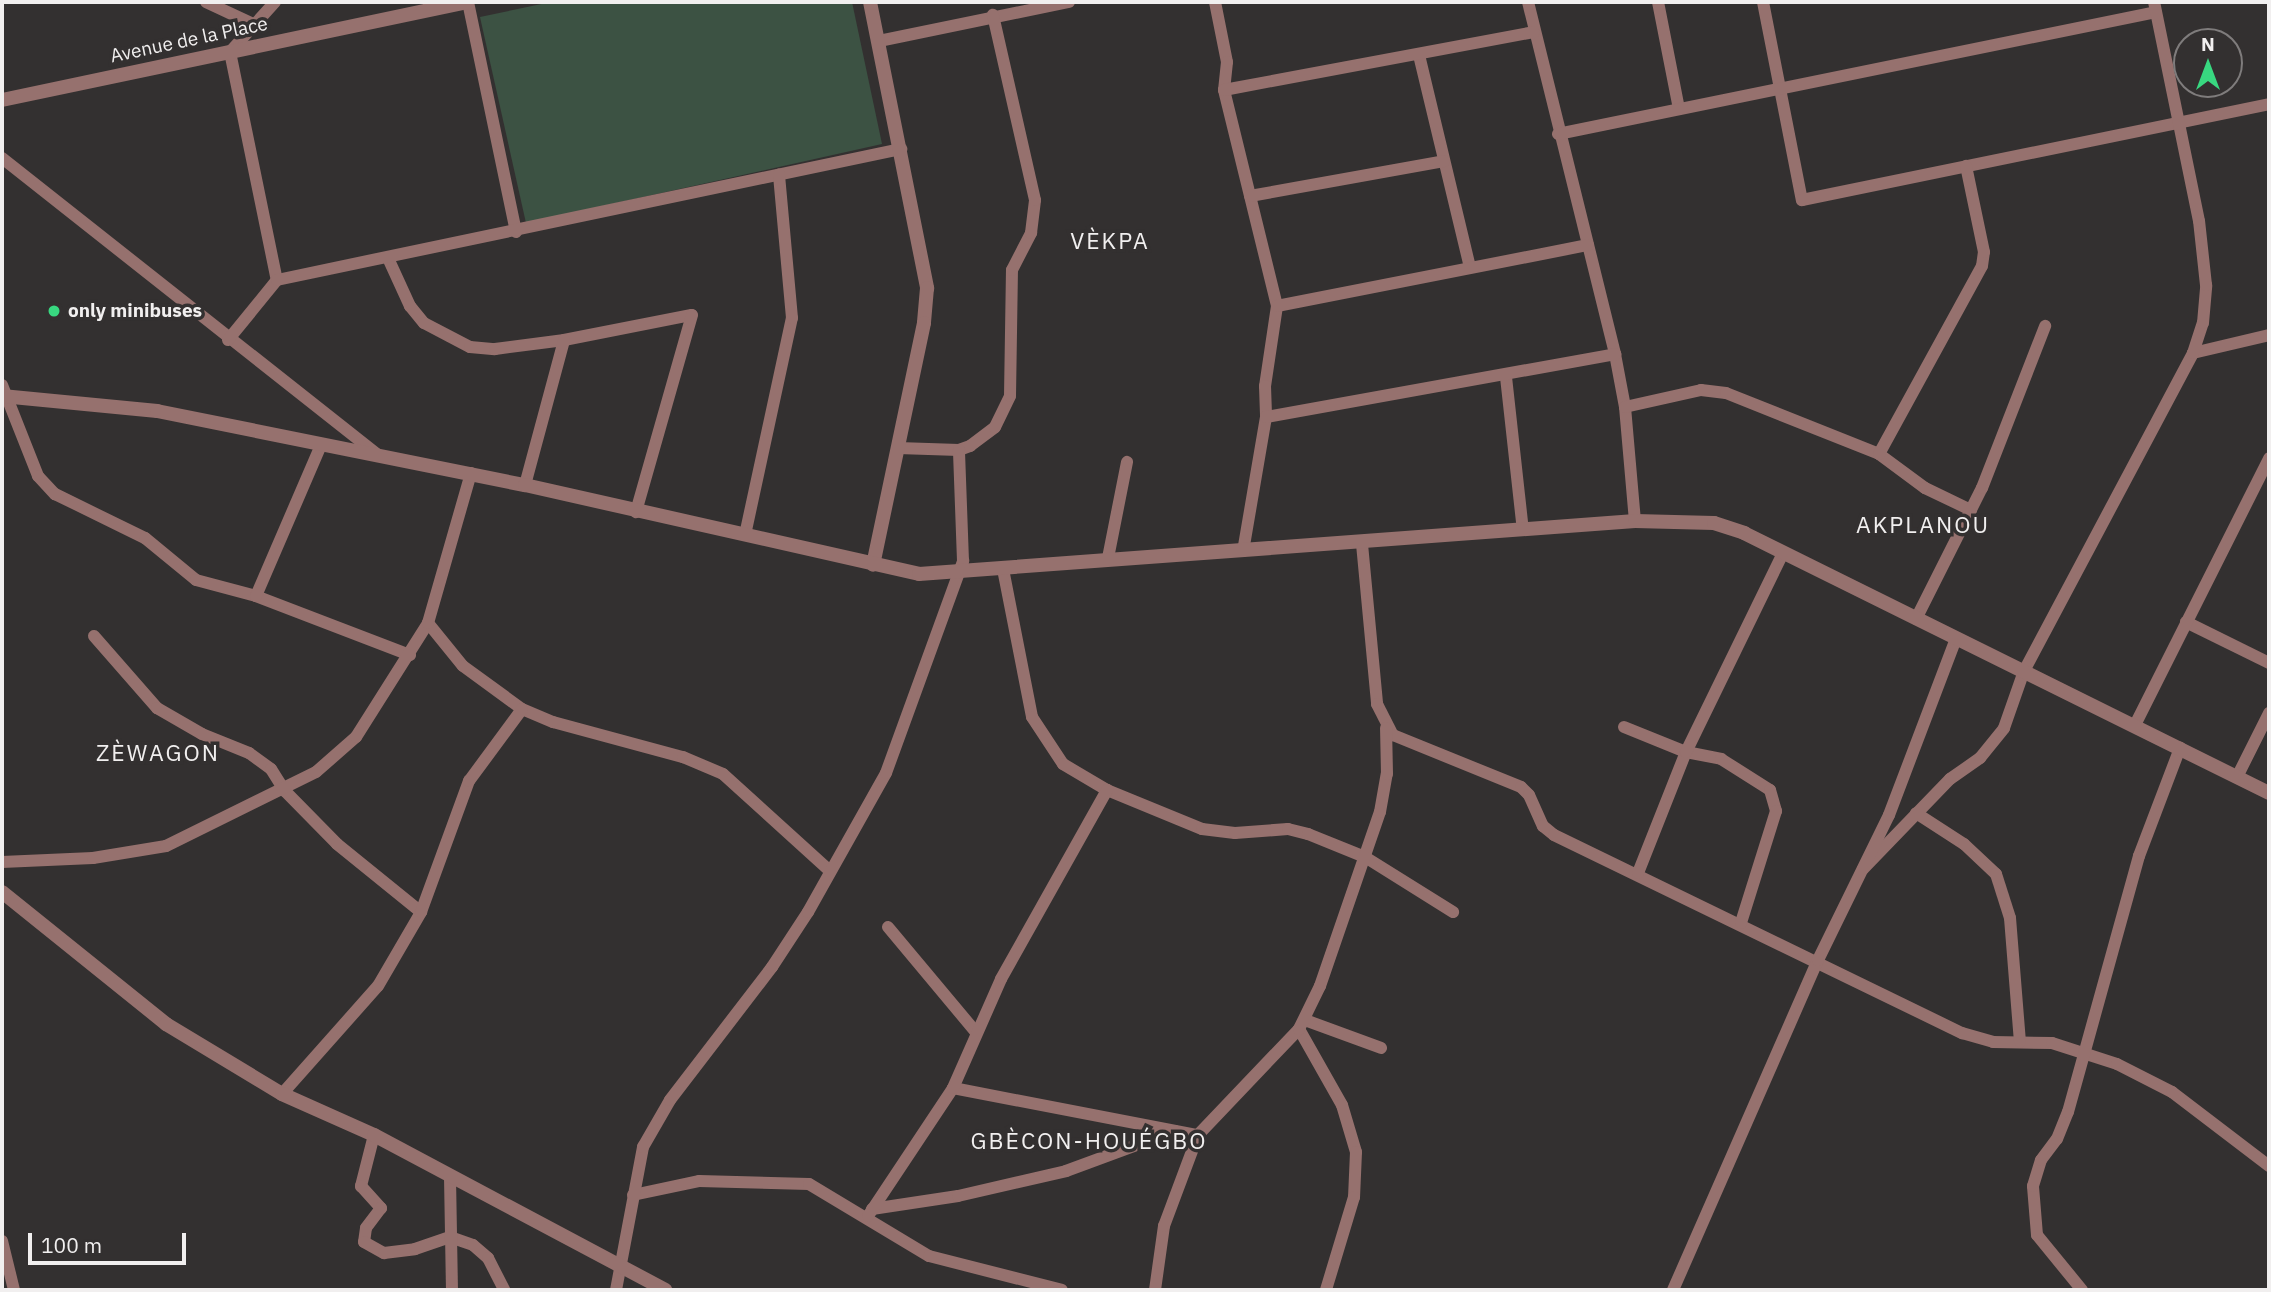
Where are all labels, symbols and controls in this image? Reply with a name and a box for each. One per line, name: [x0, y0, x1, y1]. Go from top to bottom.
street label: Avenue de la Place: [108, 12, 270, 68]
north arrow: [2173, 28, 2243, 98]
text: N: [2201, 32, 2215, 56]
district label: VÈKPA: [1071, 226, 1149, 254]
place label: only minibuses: [68, 300, 202, 322]
marker: only minibuses: [46, 303, 62, 319]
district label: AKPLANOU: [1857, 510, 1989, 538]
district label: ZÈWAGON: [97, 738, 219, 766]
district label: GBÈCON-HOUÉGBO: [972, 1126, 1206, 1154]
scale bar: [32, 1218, 189, 1262]
text: 100 m: [41, 1231, 102, 1259]

